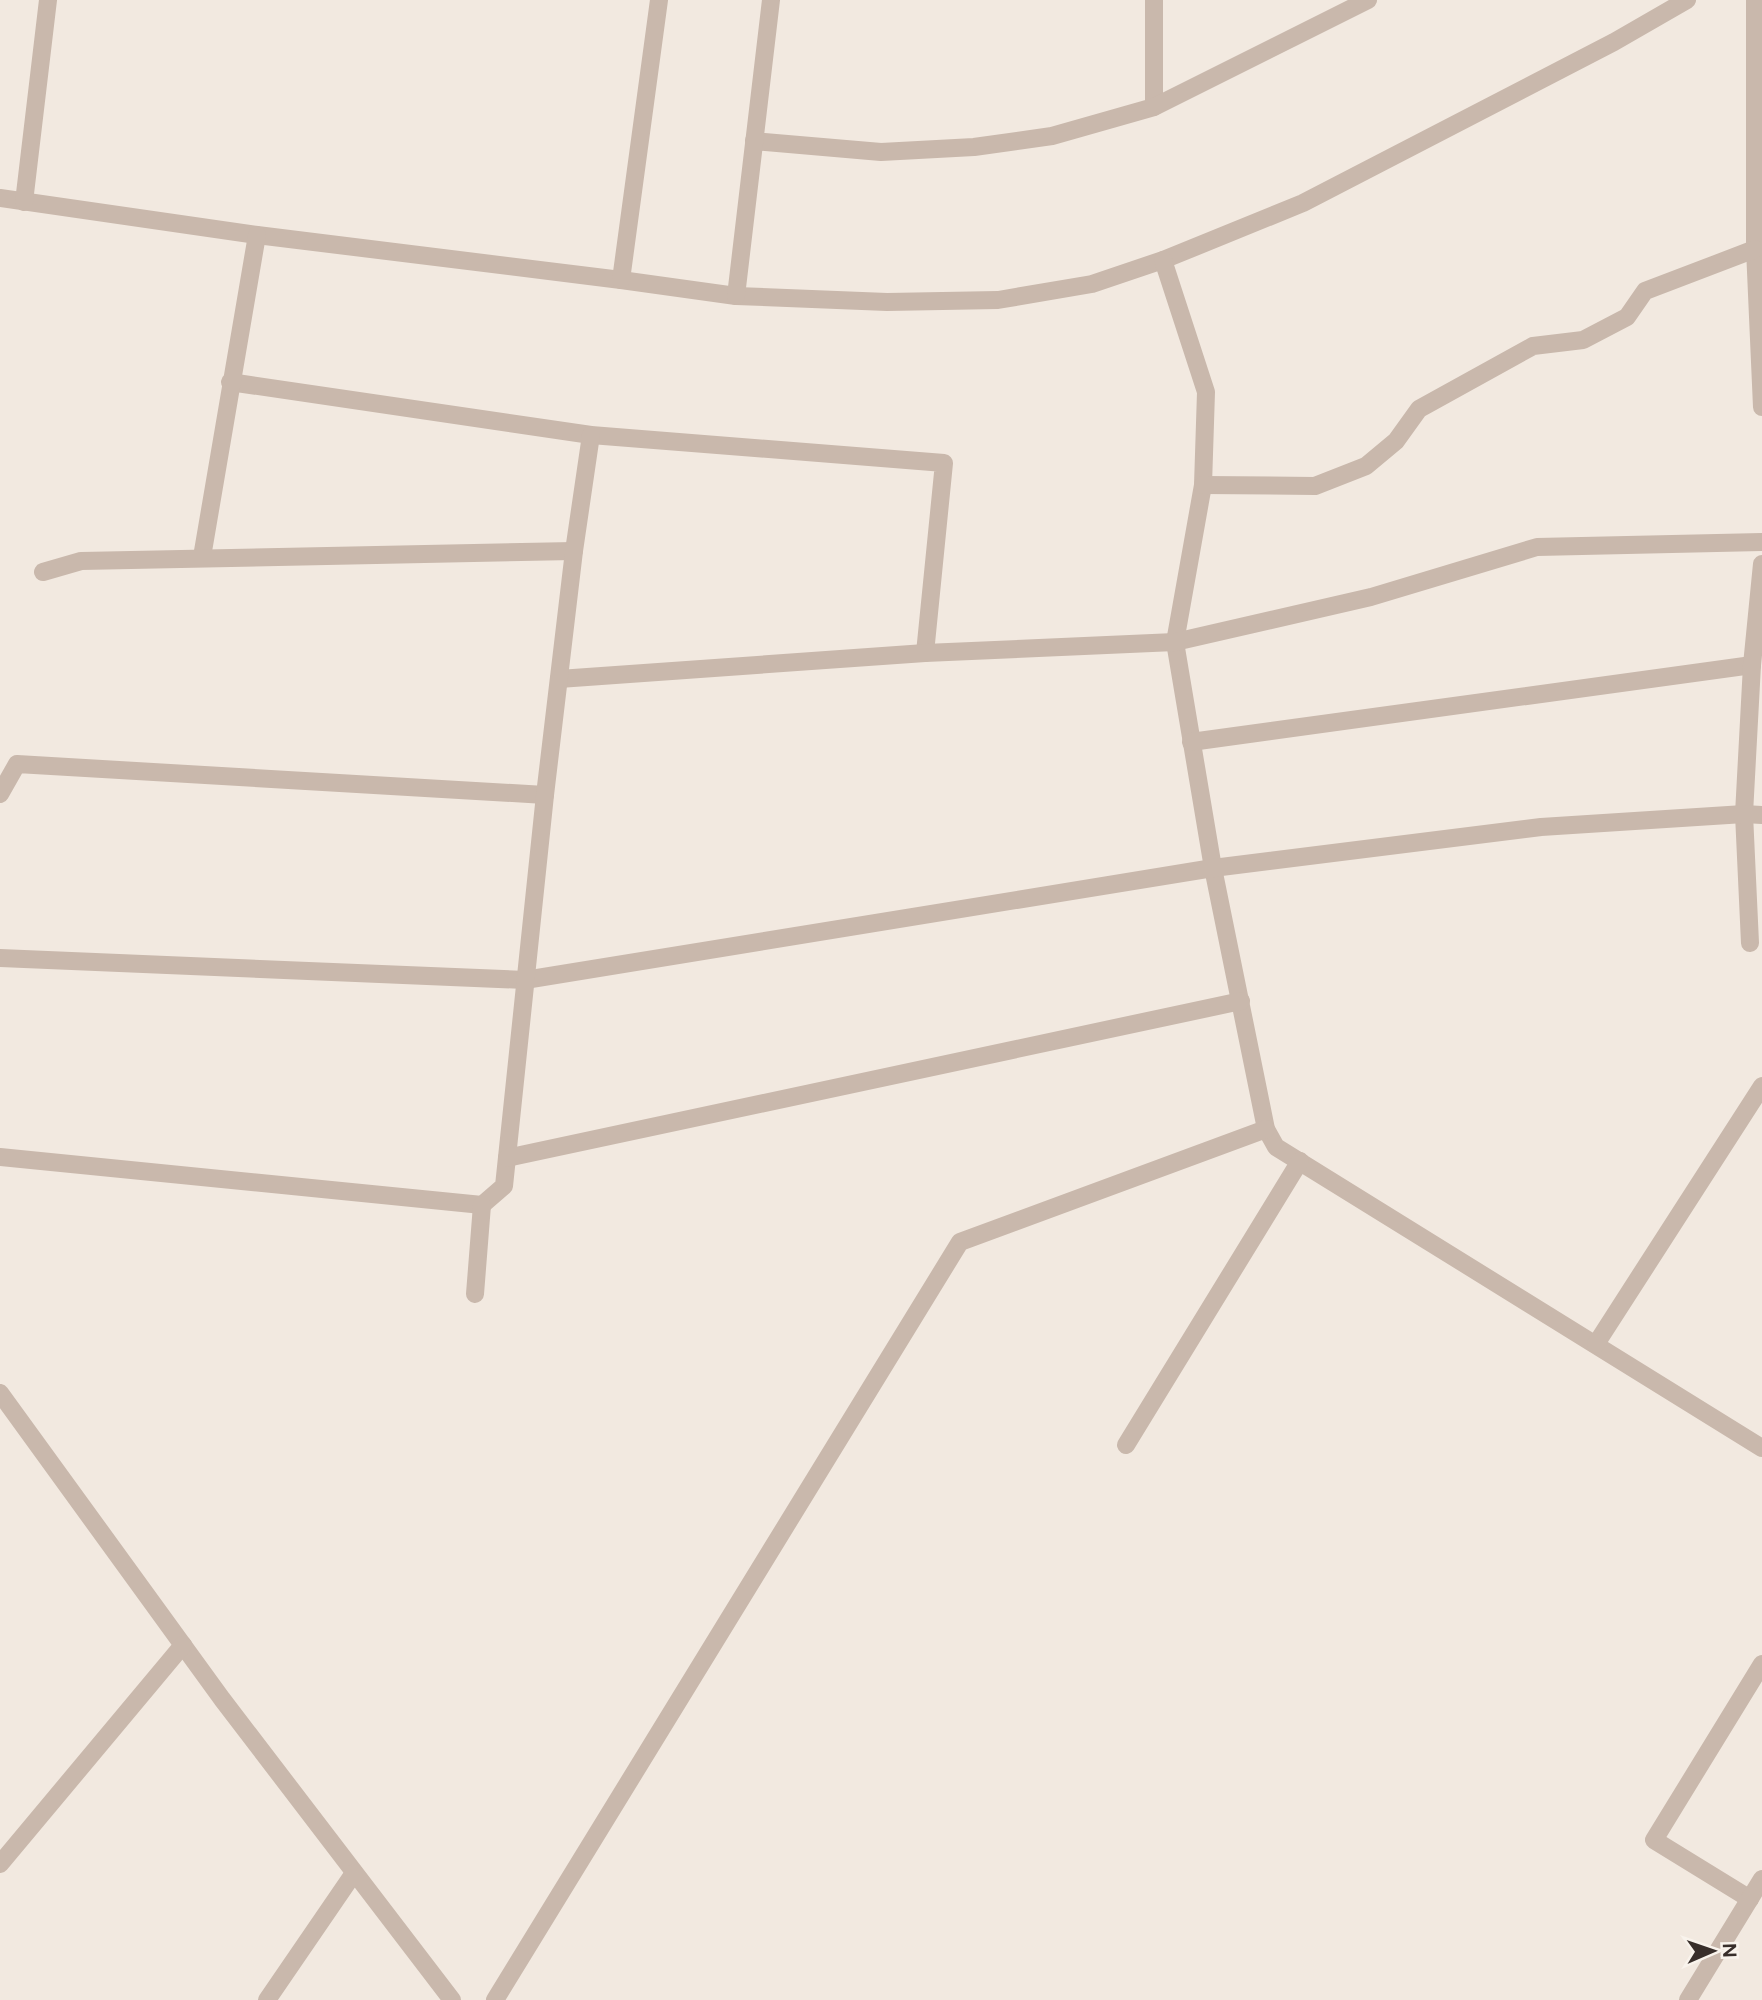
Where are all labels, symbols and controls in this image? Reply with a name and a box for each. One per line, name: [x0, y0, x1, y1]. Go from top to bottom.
north arrow: [1678, 1916, 1748, 1986]
text: N: [1718, 1943, 1741, 1958]

